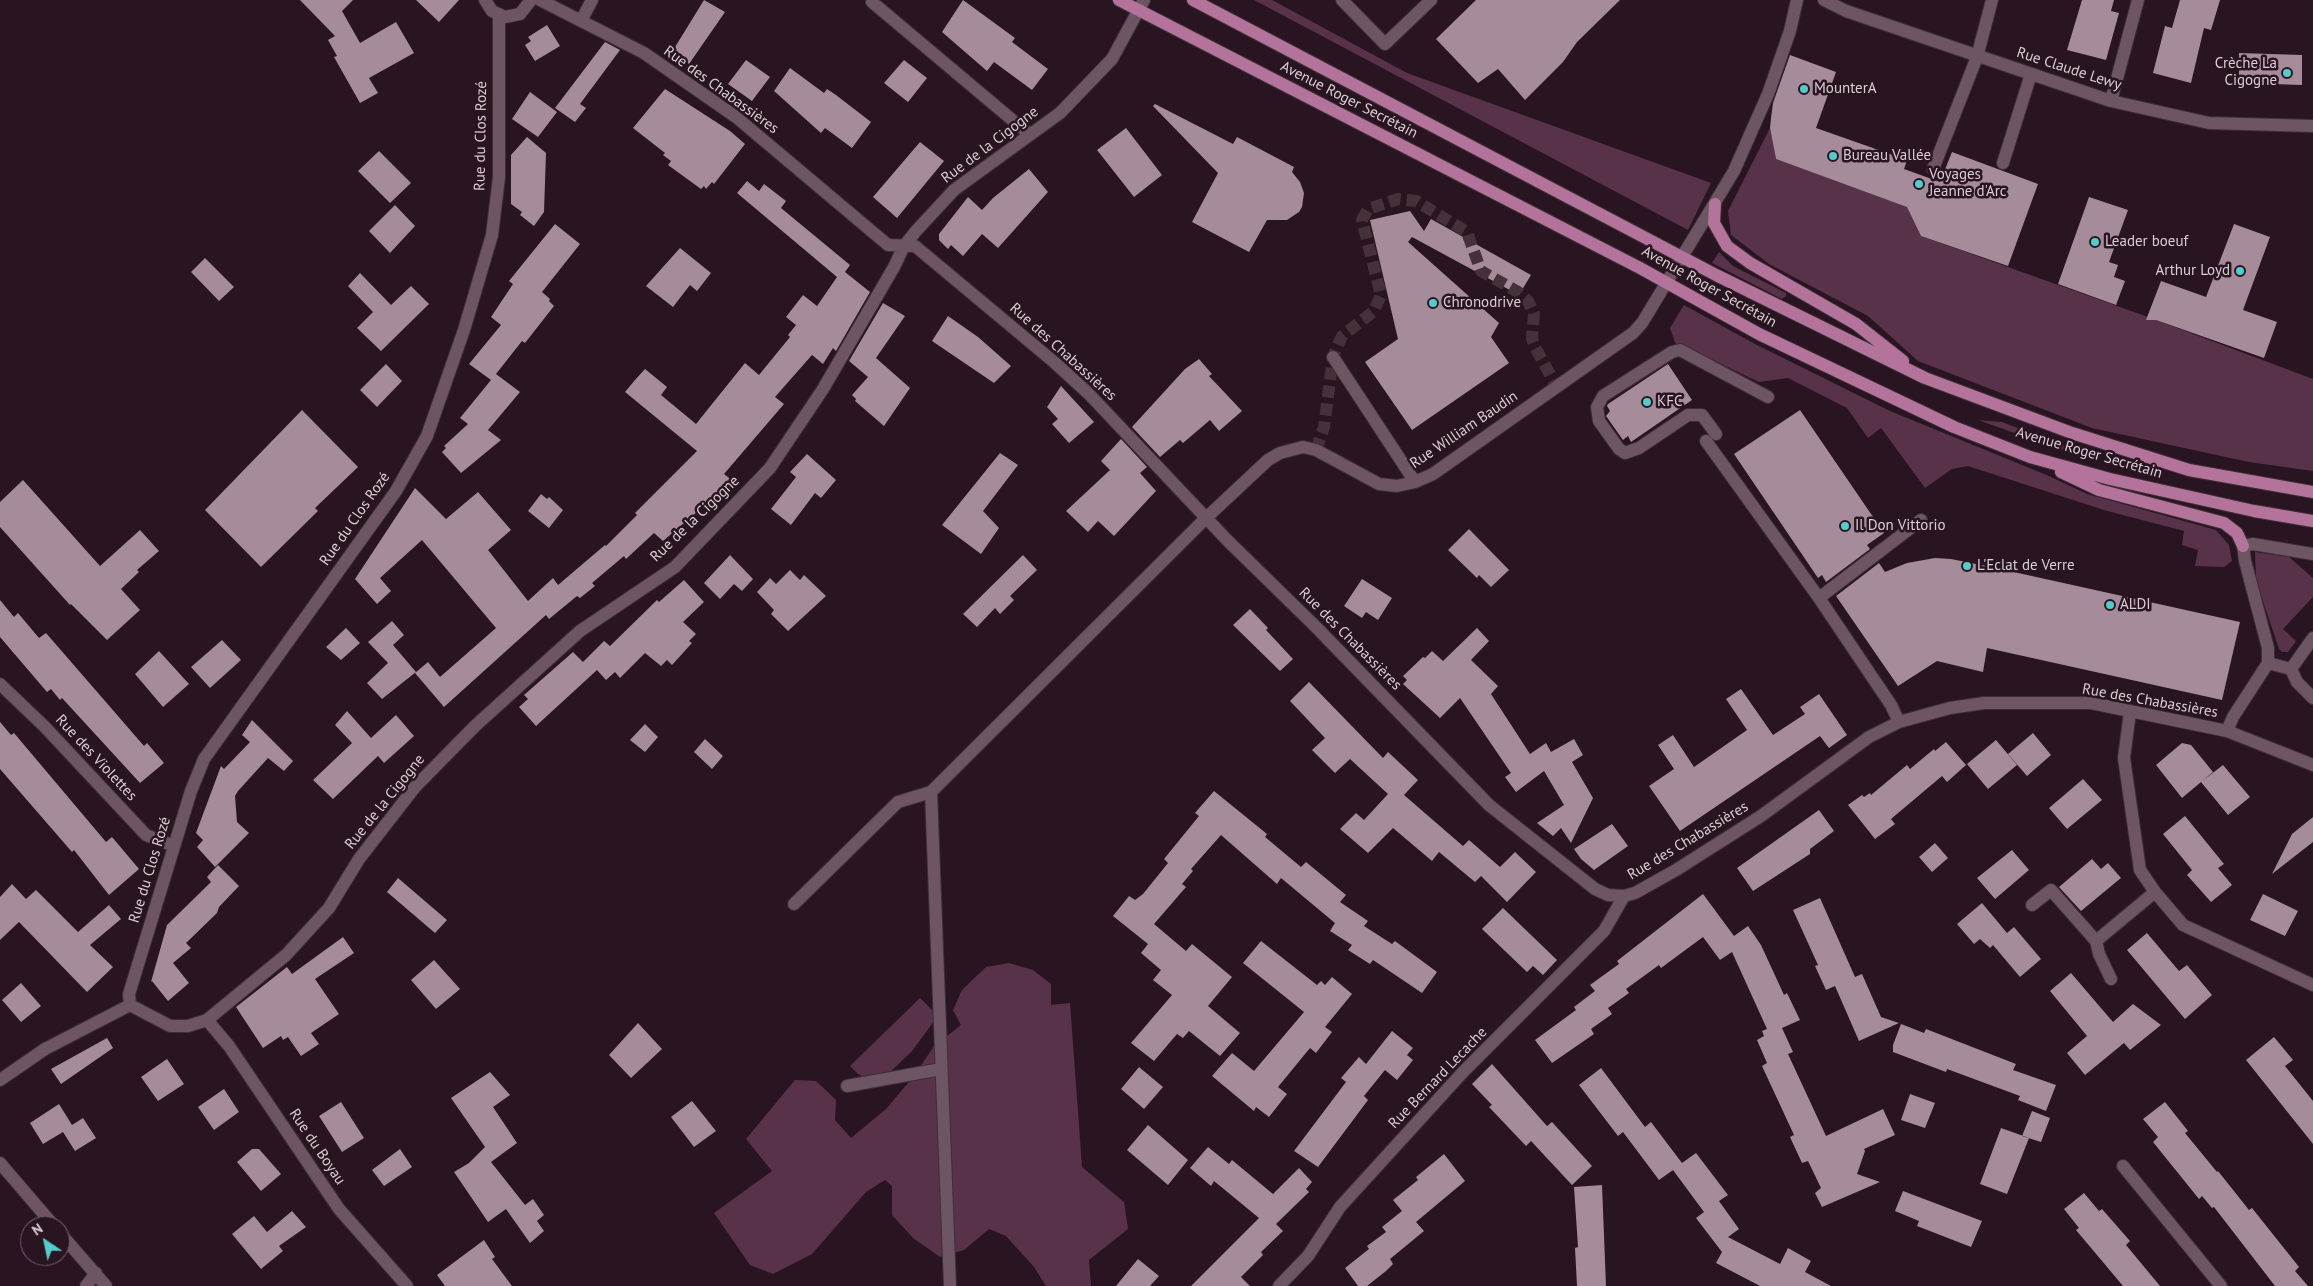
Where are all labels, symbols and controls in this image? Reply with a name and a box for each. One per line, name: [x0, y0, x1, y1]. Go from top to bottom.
street label: Rue des Chabassières: [660, 42, 782, 138]
street label: Rue Claude Lewy: [2014, 44, 2124, 94]
place label: Crèche La Cigogne: [2215, 55, 2277, 90]
street label: Avenue Roger Secrétain: [1277, 58, 1421, 142]
marker: Crèche La Cigogne: [2281, 67, 2293, 79]
place label: MounterA: [1814, 80, 1877, 98]
street label: Rue du Clos Rozé: [471, 81, 491, 191]
marker: MounterA: [1798, 83, 1810, 95]
street label: Rue de la Cigogne: [938, 103, 1042, 187]
place label: Bureau Vallée: [1843, 147, 1931, 165]
marker: Bureau Vallée: [1827, 150, 1839, 162]
place label: Voyages Jeanne d'Arc: [1929, 166, 2007, 201]
marker: Voyages Jeanne d'Arc: [1913, 178, 1925, 190]
place label: Leader boeuf: [2105, 233, 2188, 251]
marker: Leader boeuf: [2089, 236, 2101, 248]
street label: Avenue Roger Secrétain: [1638, 242, 1780, 332]
place label: Arthur Loyd: [2155, 262, 2230, 280]
marker: Arthur Loyd: [2234, 265, 2246, 277]
place label: Chronodrive: [1443, 294, 1521, 312]
marker: Chronodrive: [1427, 297, 1439, 309]
street label: Rue des Chabassières: [1006, 299, 1120, 405]
street label: Rue William Baudin: [1407, 387, 1521, 473]
place label: KFC: [1657, 393, 1682, 411]
marker: KFC: [1641, 396, 1653, 408]
street label: Avenue Roger Secrétain: [2014, 423, 2164, 483]
street label: Rue du Clos Rozé: [316, 469, 394, 569]
street label: Rue de la Cigogne: [647, 472, 743, 566]
place label: Il Don Vittorio: [1855, 517, 1946, 535]
marker: Il Don Vittorio: [1839, 520, 1851, 532]
place label: L'Eclat de Verre: [1977, 557, 2075, 575]
marker: L'Eclat de Verre: [1961, 560, 1973, 572]
street label: Rue des Chabassières: [1295, 584, 1405, 694]
place label: ALDI: [2120, 596, 2151, 614]
marker: ALDI: [2104, 599, 2116, 611]
street label: Rue des Chabassières: [2081, 680, 2219, 722]
street label: Rue des Violettes: [52, 711, 140, 805]
street label: Rue de la Cigogne: [341, 751, 429, 853]
street label: Rue des Chabassières: [1624, 798, 1752, 884]
street label: Rue du Clos Rozé: [125, 815, 175, 925]
street label: Rue Bernard Lecache: [1385, 1024, 1491, 1132]
street label: Rue du Boyau: [285, 1106, 349, 1188]
north arrow: [20, 1216, 70, 1266]
text: N: [28, 1219, 46, 1239]

